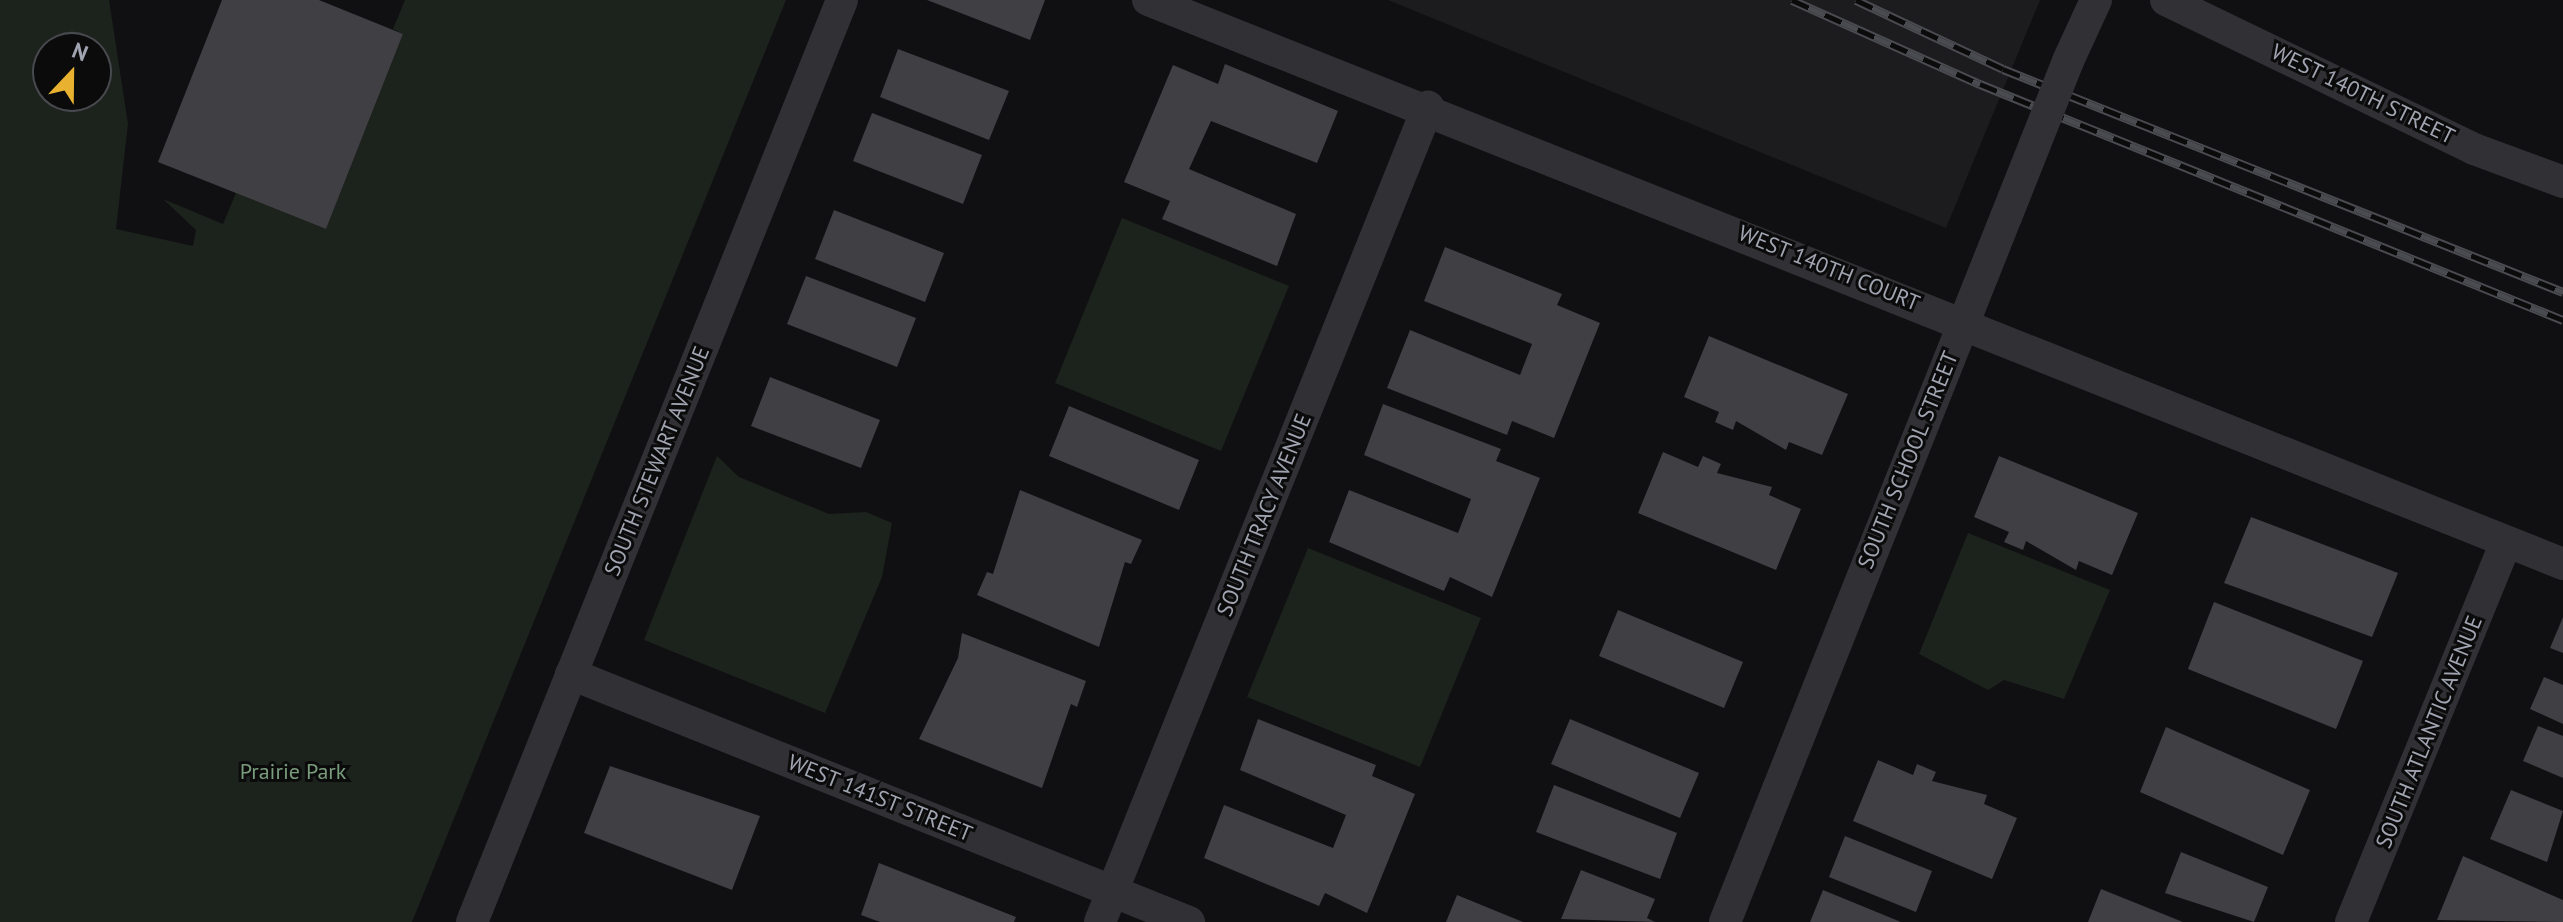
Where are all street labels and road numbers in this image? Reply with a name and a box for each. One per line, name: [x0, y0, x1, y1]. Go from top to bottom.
street label: WEST 140TH STREET: [2267, 38, 2459, 150]
street label: WEST 140TH COURT: [1734, 219, 1924, 317]
street label: SOUTH STEWART AVENUE: [598, 342, 716, 580]
street label: SOUTH SCHOOL STREET: [1852, 347, 1964, 573]
street label: SOUTH TRACY AVENUE: [1211, 409, 1317, 621]
street label: SOUTH ATLANTIC AVENUE: [2370, 611, 2488, 853]
street label: WEST 141ST STREET: [783, 749, 977, 847]

